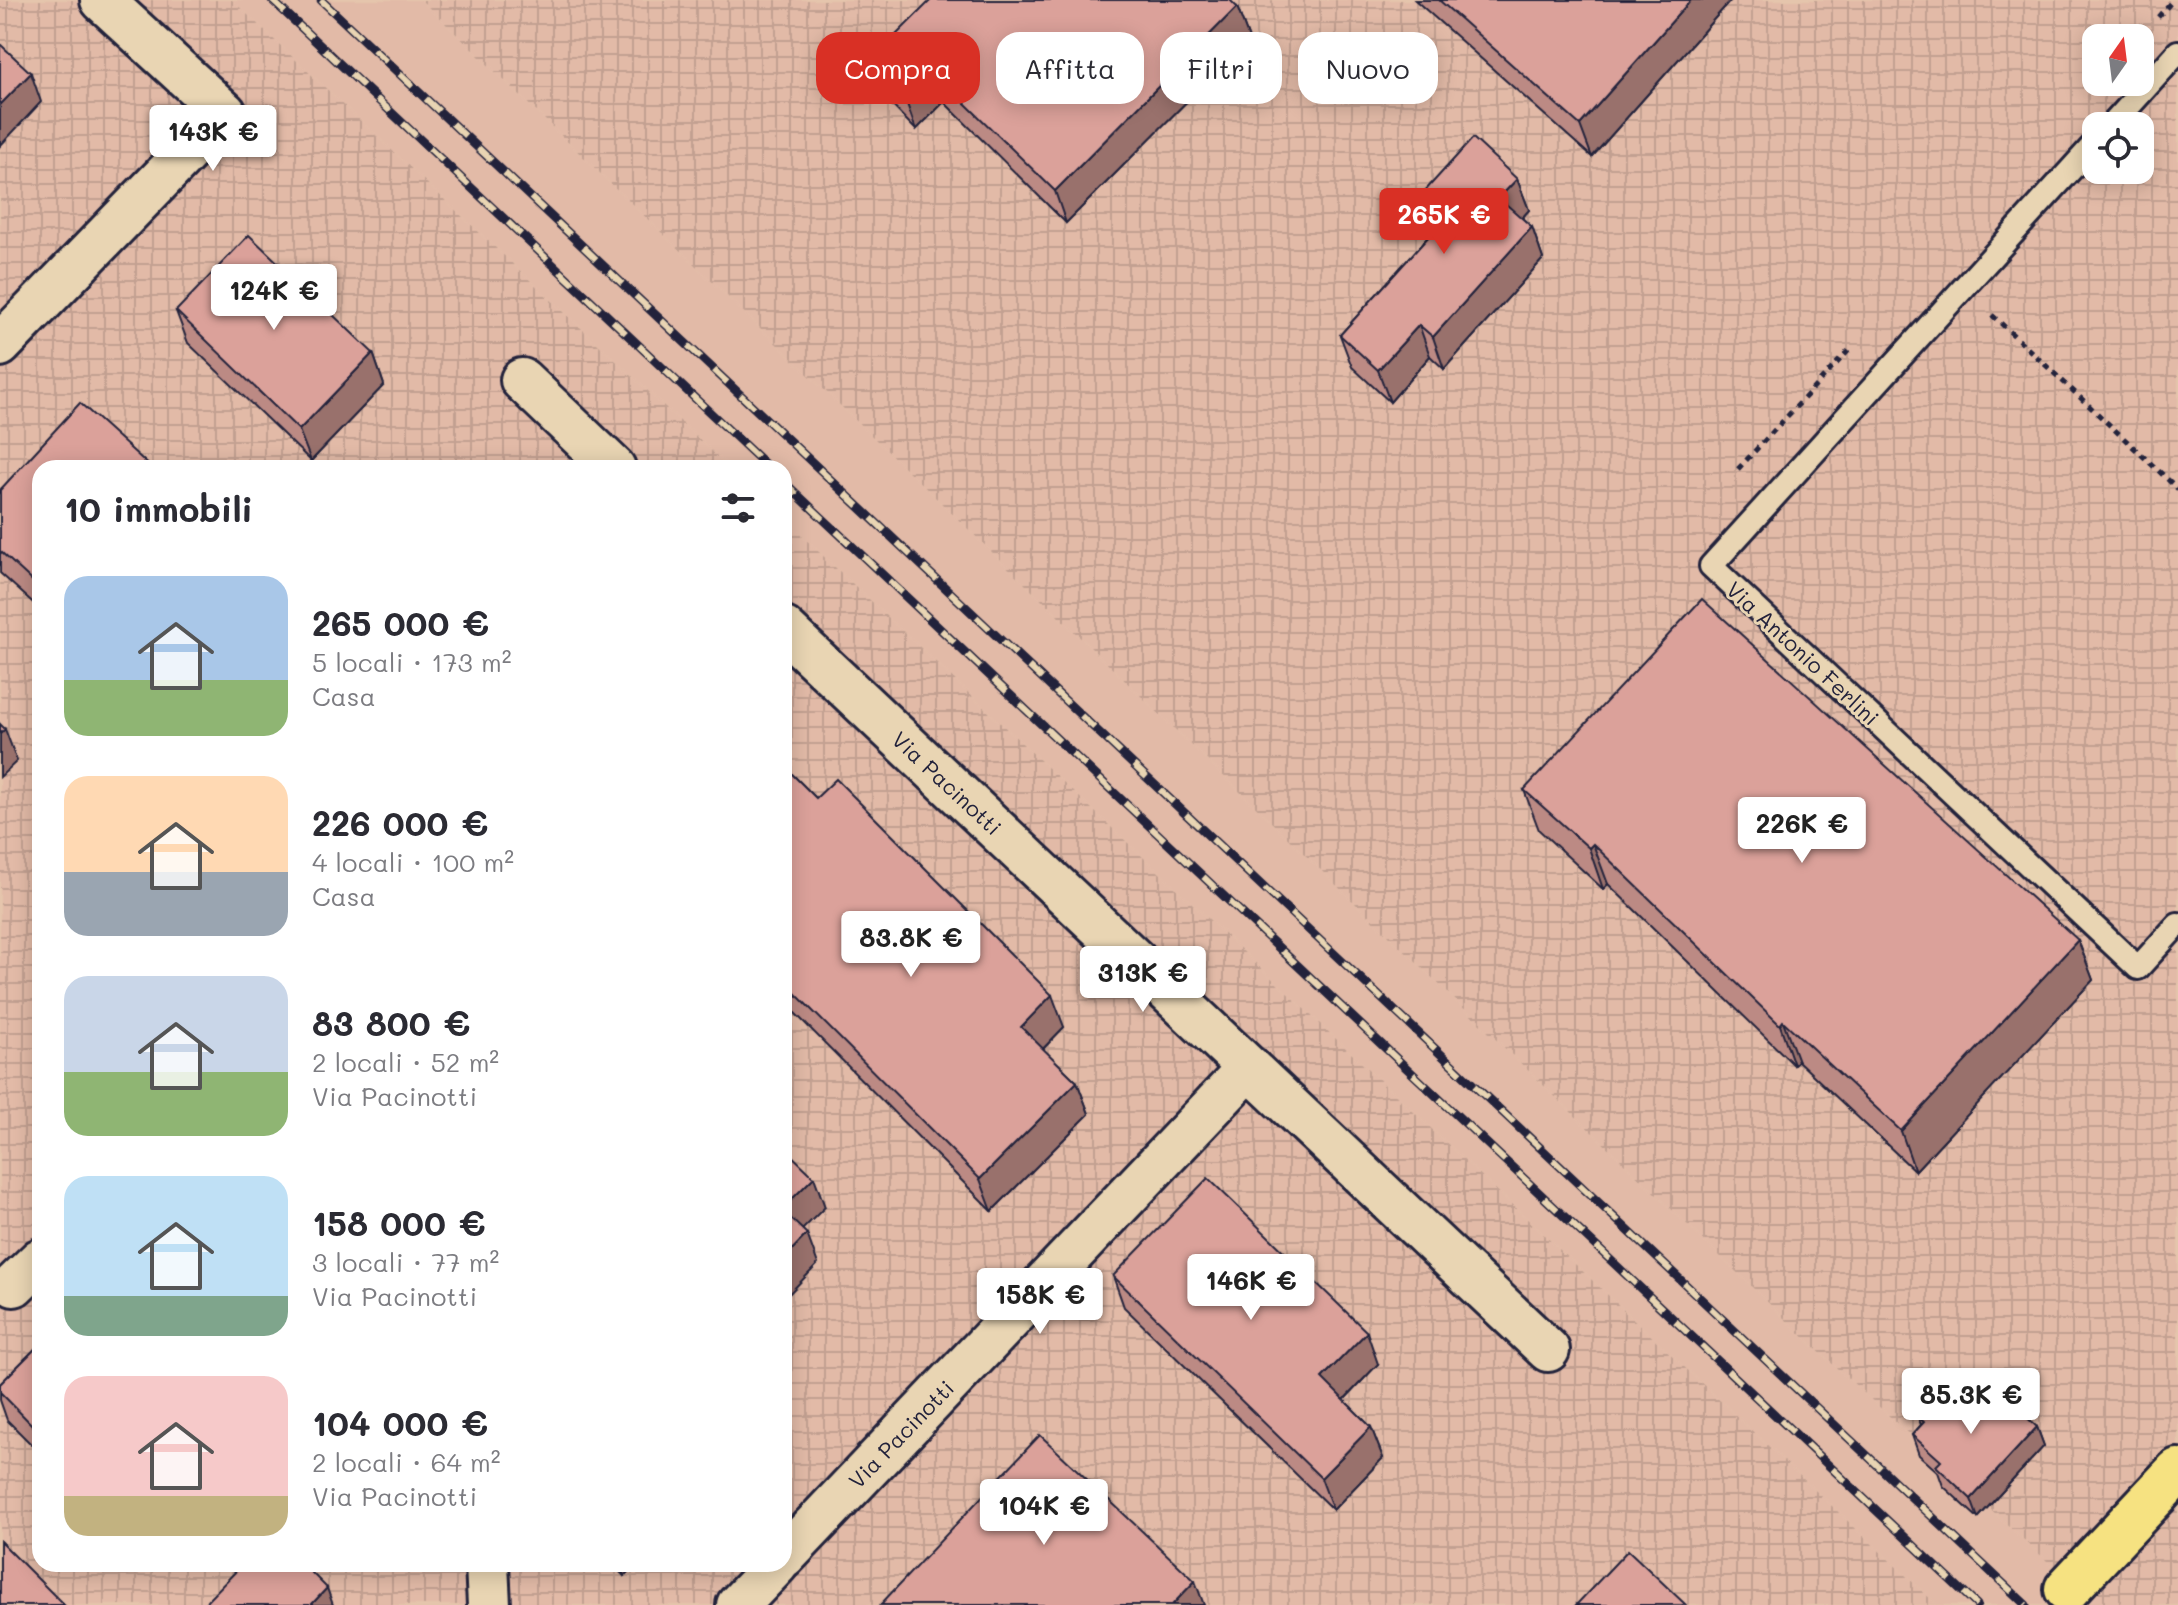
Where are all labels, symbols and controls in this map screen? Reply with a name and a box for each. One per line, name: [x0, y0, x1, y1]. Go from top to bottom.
north arrow: [2082, 24, 2154, 96]
map controls: [2082, 24, 2154, 184]
chip: Compra: [816, 32, 980, 104]
chip: Affitta: [996, 32, 1144, 104]
chip: Filtri: [1160, 32, 1282, 104]
chip: Nuovo: [1298, 32, 1438, 104]
pin: 143K €: [148, 105, 278, 173]
button: locate: [2082, 112, 2154, 184]
text: 143K €: [167, 114, 259, 148]
pin: 265K €: [1379, 188, 1509, 256]
text: 265K €: [1397, 197, 1491, 231]
pin: 124K €: [209, 264, 339, 332]
text: 124K €: [229, 273, 319, 307]
text: 10 immobili: [64, 486, 253, 531]
icon: filters: [716, 486, 760, 530]
street label: Via Antonio Ferlini: [1720, 575, 1886, 731]
text: 265 000 €: [312, 600, 489, 645]
icon: home: [128, 608, 224, 704]
text: 5 locali · 173 m²: [312, 645, 512, 679]
text: Casa: [312, 679, 376, 713]
street label: Via Pacinotti: [886, 725, 1008, 841]
pin: 226K €: [1737, 797, 1867, 865]
text: 226 000 €: [312, 800, 488, 845]
text: 226K €: [1756, 806, 1848, 840]
icon: home: [128, 808, 224, 904]
text: 4 locali · 100 m²: [312, 845, 514, 879]
text: Casa: [312, 879, 376, 913]
pin: 83.8K €: [837, 911, 985, 979]
text: 83.8K €: [859, 920, 963, 954]
pin: 313K €: [1078, 946, 1208, 1014]
text: 313K €: [1098, 955, 1188, 989]
text: 83 800 €: [312, 1000, 470, 1045]
icon: home: [128, 1008, 224, 1104]
text: 2 locali · 52 m²: [312, 1045, 499, 1079]
text: Via Pacinotti: [312, 1079, 477, 1113]
text: 158 000 €: [312, 1200, 486, 1245]
icon: home: [128, 1208, 224, 1304]
text: 3 locali · 77 m²: [312, 1245, 499, 1279]
pin: 146K €: [1186, 1254, 1316, 1322]
text: 146K €: [1205, 1263, 1297, 1297]
pin: 158K €: [975, 1268, 1105, 1336]
text: 158K €: [995, 1277, 1085, 1311]
text: Via Pacinotti: [312, 1279, 477, 1313]
pin: 85.3K €: [1897, 1368, 2045, 1436]
street label: Via Pacinotti: [842, 1374, 960, 1494]
text: 85.3K €: [1920, 1377, 2022, 1411]
text: 104 000 €: [312, 1400, 488, 1445]
icon: home: [128, 1408, 224, 1504]
text: 2 locali · 64 m²: [312, 1445, 501, 1479]
text: Via Pacinotti: [312, 1479, 477, 1513]
pin: 104K €: [979, 1479, 1109, 1547]
text: 104K €: [998, 1488, 1090, 1522]

